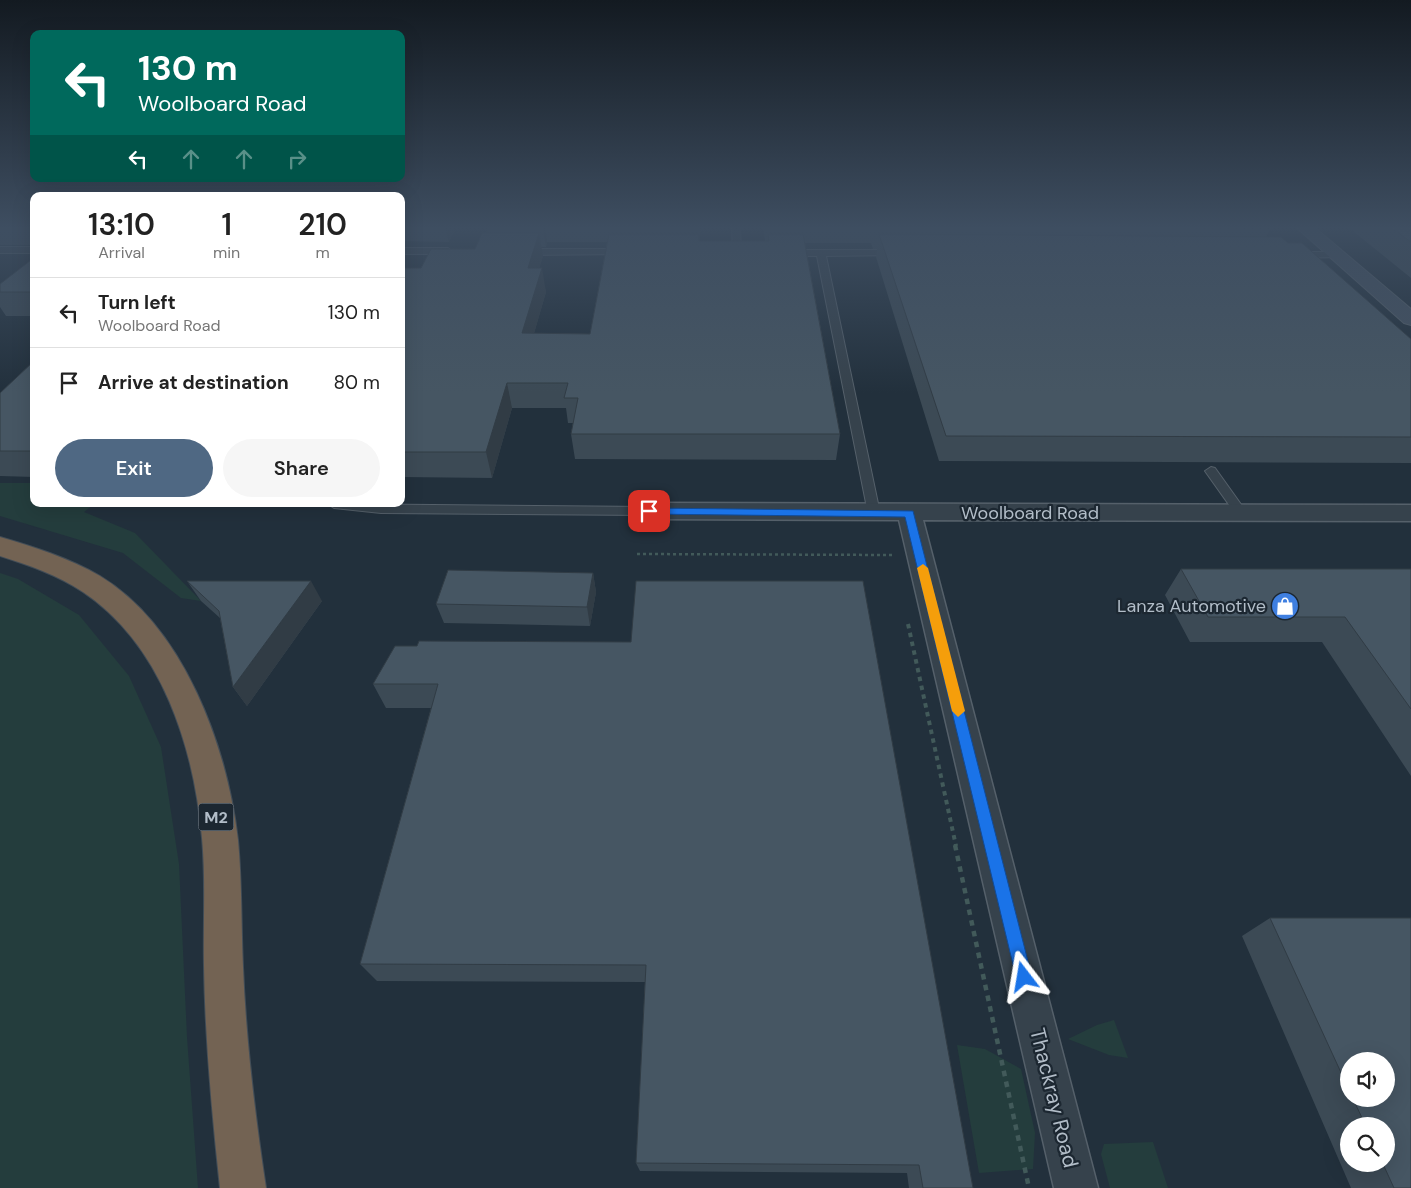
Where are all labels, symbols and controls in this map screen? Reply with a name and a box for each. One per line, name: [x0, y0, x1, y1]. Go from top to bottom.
text: 130 m: [138, 45, 238, 91]
icon: left: [55, 50, 120, 115]
text: Woolboard Road: [138, 89, 307, 118]
icon: left: [124, 145, 152, 173]
icon: ahead: [177, 145, 205, 173]
icon: ahead: [230, 145, 258, 173]
icon: right: [283, 145, 311, 173]
text: 13:10: [88, 205, 155, 244]
text: 1: [221, 205, 232, 244]
text: 210: [298, 205, 347, 244]
text: Arrival: [98, 242, 145, 263]
text: min: [213, 242, 240, 263]
text: m: [315, 242, 330, 263]
text: Turn left: [98, 290, 176, 315]
icon: left: [55, 299, 83, 327]
text: 130 m: [328, 300, 380, 325]
text: Woolboard Road: [98, 315, 221, 336]
icon: arrive: [55, 369, 83, 397]
text: Arrive at destination: [98, 370, 289, 395]
text: 80 m: [333, 370, 380, 395]
button: Exit: [55, 439, 213, 497]
button: Share: [223, 439, 380, 497]
pin: [628, 490, 670, 532]
icon: arrive: [635, 497, 663, 525]
street label: Woolboard Road: [961, 501, 1099, 525]
shop icon: Lanza Automotive: [1270, 591, 1300, 621]
place label: Lanza Automotive: [1117, 594, 1266, 618]
road number: M2: [198, 804, 234, 830]
position arrow: [997, 950, 1049, 1002]
street label: Thackray Road: [1023, 1025, 1085, 1171]
map controls: [1340, 1052, 1395, 1172]
button: sound: [1340, 1052, 1395, 1107]
button: search: [1340, 1117, 1395, 1172]

